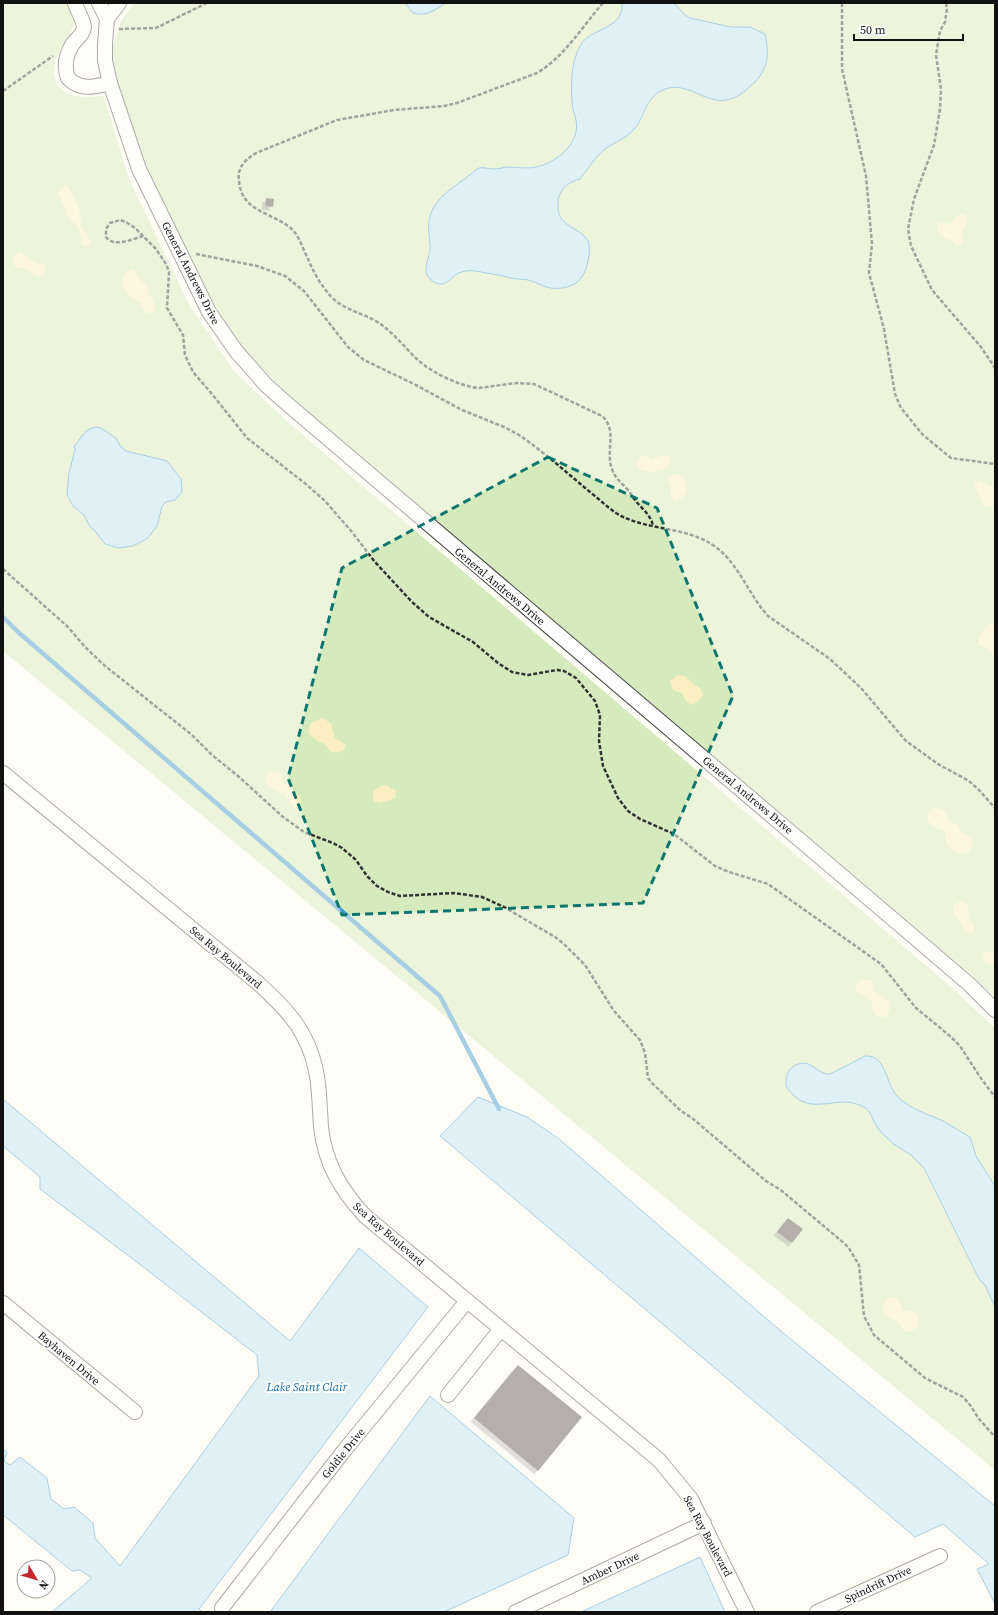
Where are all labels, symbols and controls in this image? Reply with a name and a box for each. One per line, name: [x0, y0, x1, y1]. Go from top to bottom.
scale bar: [854, 16, 963, 42]
text: 50 m: [860, 22, 886, 38]
street label: General Andrews Drive: [158, 219, 223, 328]
street label: General Andrews Drive: [451, 544, 548, 629]
street label: General Andrews Drive: [699, 753, 796, 838]
street label: Sea Ray Boulevard: [186, 923, 266, 993]
street label: Sea Ray Boulevard: [350, 1199, 428, 1270]
street label: Bayhaven Drive: [35, 1328, 103, 1389]
water label: Lake Saint Clair: [266, 1379, 349, 1395]
street label: Goldie Drive: [318, 1425, 369, 1482]
street label: Sea Ray Boulevard: [680, 1493, 736, 1580]
street label: Amber Drive: [579, 1548, 642, 1589]
north arrow: [16, 1559, 56, 1599]
street label: Spindrift Drive: [842, 1562, 914, 1607]
text: N: [35, 1577, 52, 1593]

